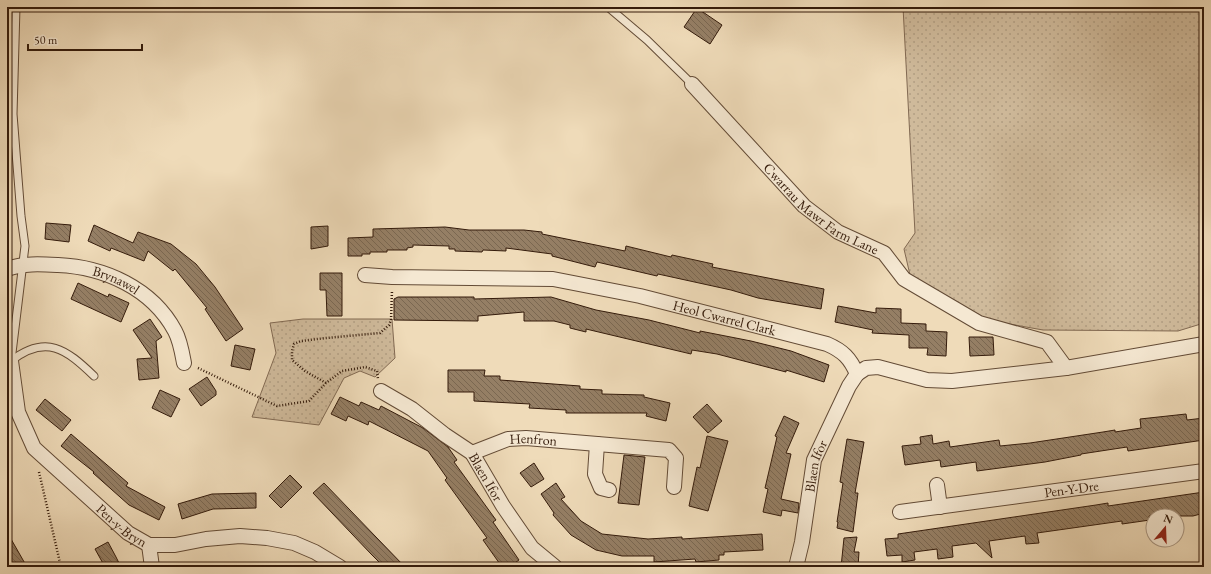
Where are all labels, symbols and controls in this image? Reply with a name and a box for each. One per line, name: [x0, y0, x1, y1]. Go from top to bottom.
scale bar: [28, 26, 142, 52]
text: 50 m: [34, 32, 58, 48]
street label: Cwarrau Mawr Farm Lane: [760, 159, 882, 259]
street label: Brynawel: [91, 262, 144, 298]
street label: Heol Cwarrel Clark: [671, 296, 778, 340]
street label: Henfron: [509, 429, 558, 450]
street label: Blaen Ifor: [800, 437, 831, 493]
street label: Blaen Ifor: [465, 449, 507, 505]
street label: Pen-Y-Dre: [1043, 476, 1100, 501]
street label: Pen-y-Bryn: [93, 500, 151, 551]
north arrow: [1145, 508, 1185, 548]
text: N: [1162, 510, 1175, 527]

